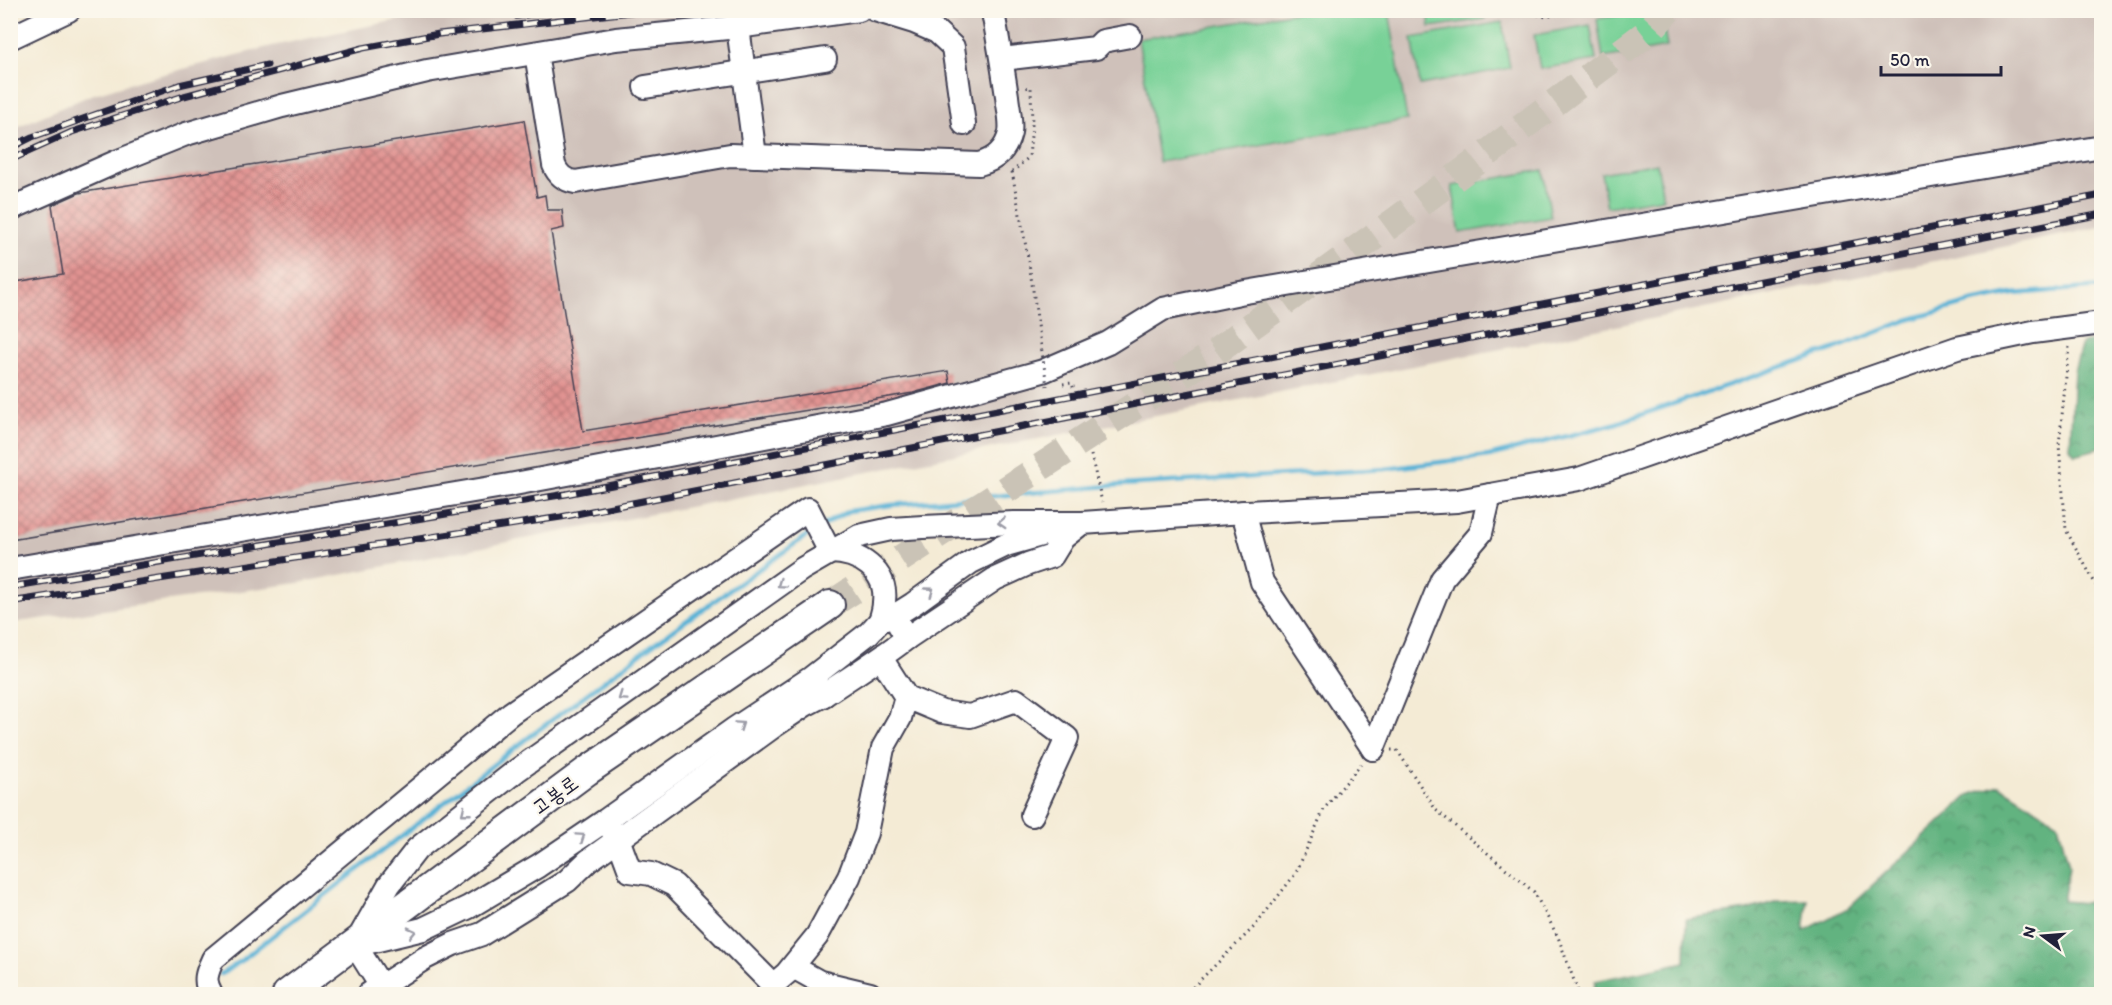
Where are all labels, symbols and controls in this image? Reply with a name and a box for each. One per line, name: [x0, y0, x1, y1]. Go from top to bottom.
scale bar: [1881, 39, 2001, 77]
text: 50 m: [1890, 49, 1930, 71]
one-way arrow: [998, 517, 1007, 530]
one-way arrow: [776, 577, 787, 588]
one-way arrow: [924, 587, 935, 598]
one-way arrow: [617, 689, 628, 700]
one-way arrow: [733, 721, 744, 732]
street label: 고봉로: [527, 770, 583, 820]
one-way arrow: [460, 804, 471, 815]
one-way arrow: [574, 833, 585, 844]
north arrow: [2013, 906, 2073, 966]
text: N: [2018, 924, 2040, 940]
one-way arrow: [406, 927, 416, 940]

